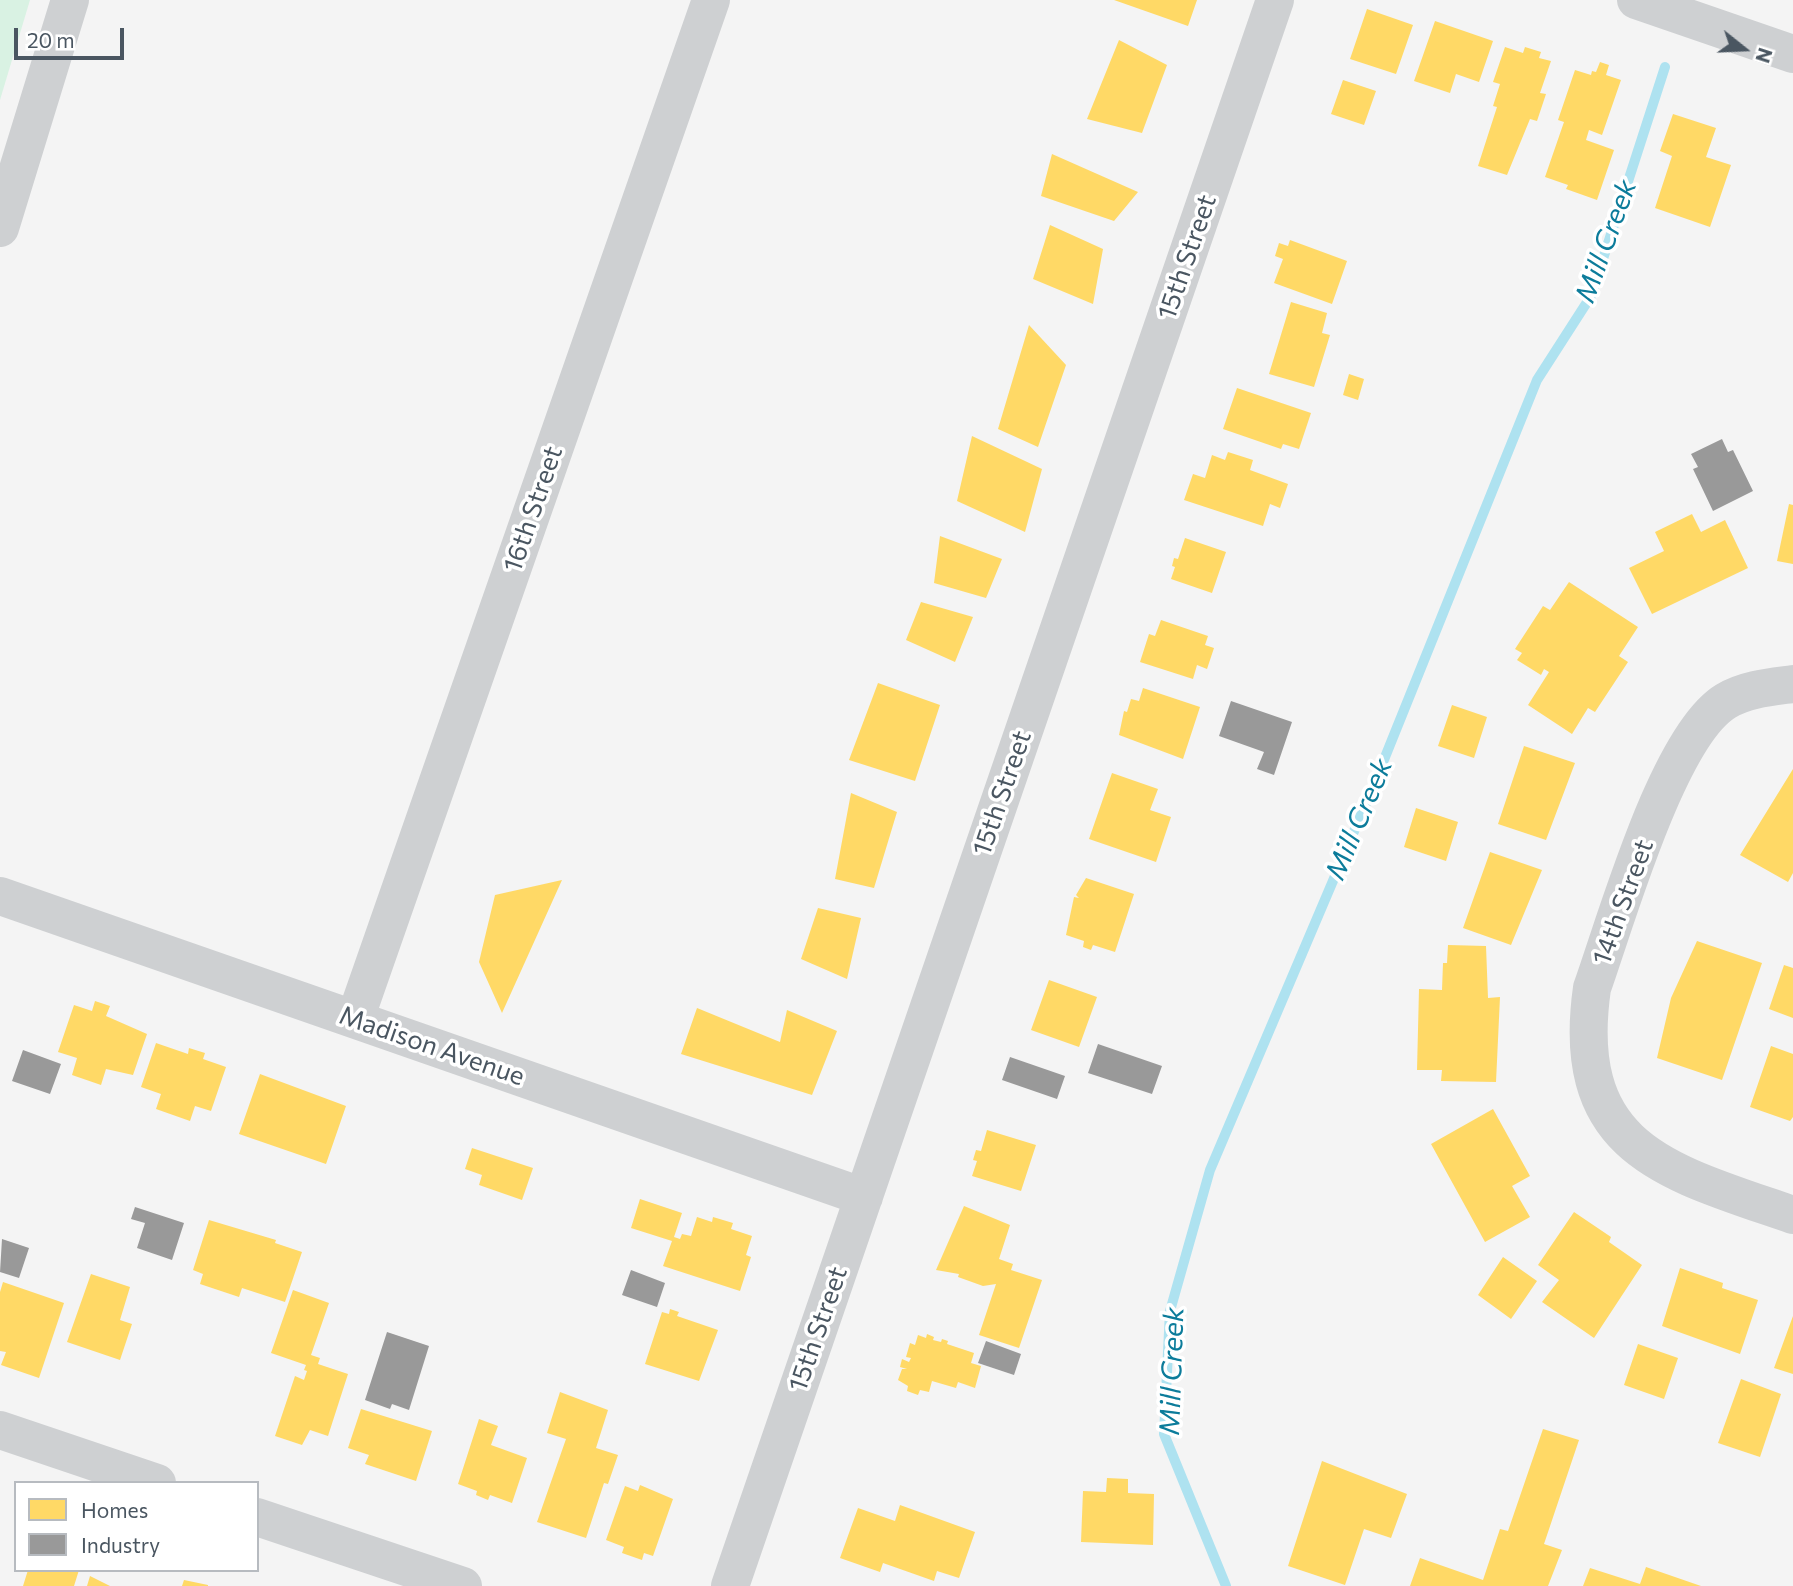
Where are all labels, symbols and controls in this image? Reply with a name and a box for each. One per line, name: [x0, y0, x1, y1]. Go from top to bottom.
scale bar: [18, 14, 128, 58]
north arrow: [1709, 14, 1779, 84]
text: 20 m: [27, 27, 75, 52]
text: N: [1751, 45, 1778, 66]
water label: Mill Creek: [1568, 175, 1644, 307]
street label: 15th Street: [1151, 190, 1223, 324]
street label: 16th Street: [497, 442, 569, 576]
street label: 15th Street: [966, 726, 1038, 860]
water label: Mill Creek: [1318, 753, 1400, 885]
street label: 14th Street: [1586, 835, 1660, 969]
street label: Madison Avenue: [335, 1000, 529, 1092]
street label: 15th Street: [782, 1262, 854, 1396]
water label: Mill Creek: [1153, 1306, 1191, 1436]
legend: [14, 1481, 259, 1572]
text: Homes: [81, 1497, 148, 1522]
text: Industry: [81, 1532, 160, 1557]

